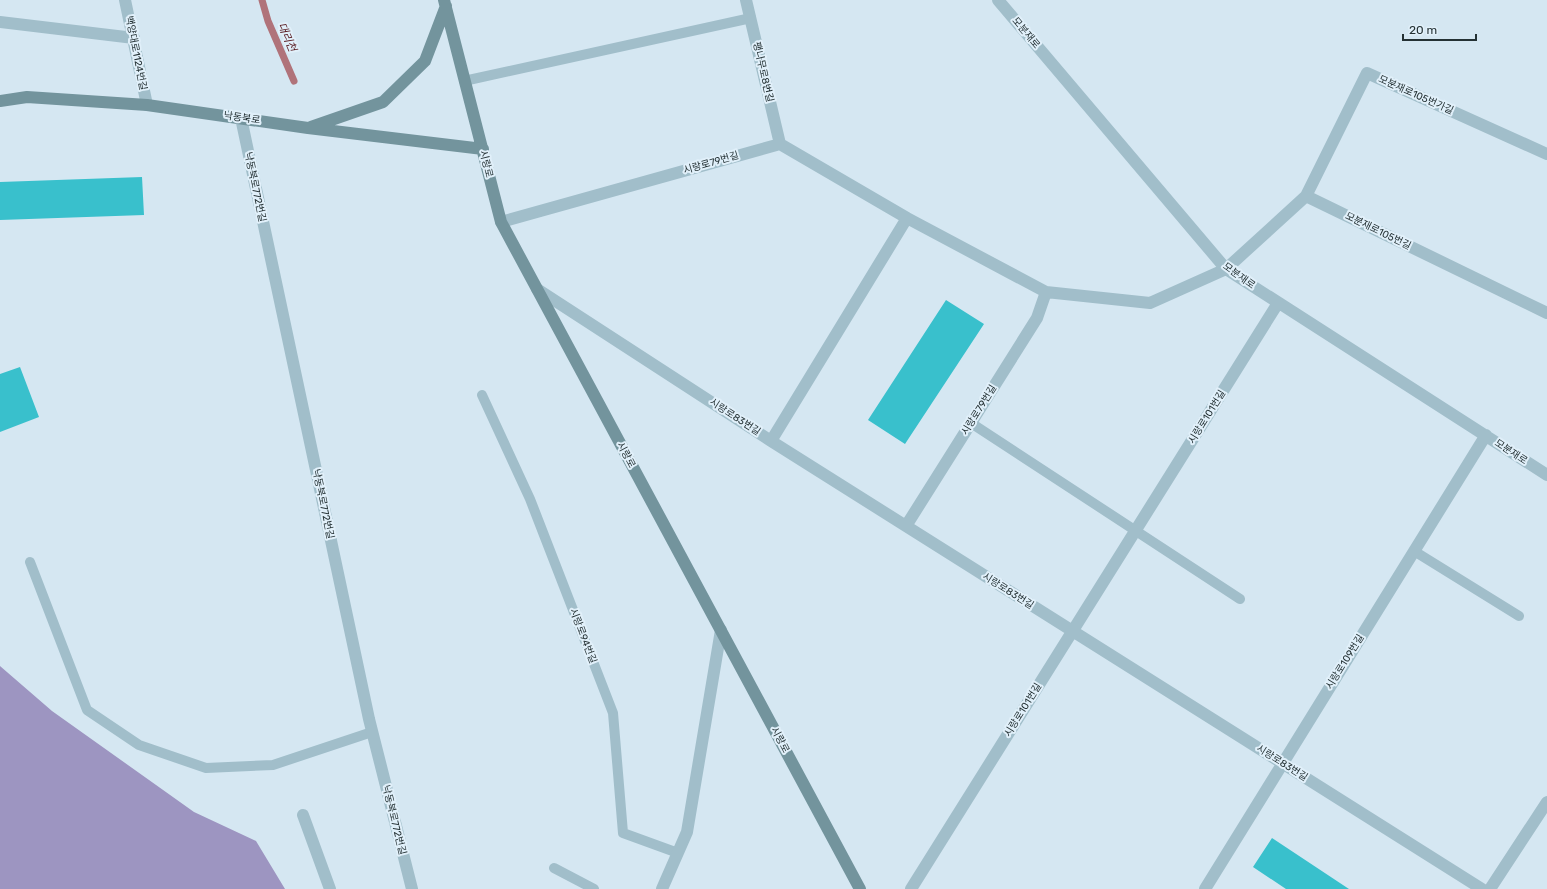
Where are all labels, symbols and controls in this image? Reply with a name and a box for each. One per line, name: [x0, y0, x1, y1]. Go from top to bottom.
street label: 백양대로1124번길: [123, 15, 149, 91]
street label: 모분재로: [1010, 15, 1042, 51]
scale bar: [1403, 16, 1476, 42]
water label: 대리천: [275, 20, 300, 55]
text: 20 m: [1409, 23, 1437, 37]
street label: 팽나무로8번길: [750, 41, 776, 103]
street label: 모분재로105번가길: [1377, 73, 1455, 117]
street label: 낙동북로: [223, 109, 261, 127]
street label: 시랑로: [477, 149, 495, 179]
street label: 시랑로79번길: [682, 149, 740, 177]
street label: 낙동북로772번길: [242, 151, 268, 223]
street label: 모분재로105번길: [1343, 210, 1413, 252]
street label: 모분재로: [1221, 260, 1257, 292]
street label: 시랑로79번길: [959, 383, 999, 437]
street label: 시랑로101번길: [1186, 388, 1228, 446]
street label: 시랑로83번길: [707, 396, 763, 438]
street label: 모분재로: [1492, 437, 1530, 467]
street label: 시랑로: [614, 440, 638, 470]
street label: 낙동북로772번길: [310, 468, 336, 540]
street label: 시랑로83번길: [980, 570, 1036, 612]
street label: 시랑로94번길: [567, 607, 599, 665]
street label: 시랑로109번길: [1323, 632, 1367, 692]
street label: 시랑로101번길: [1002, 681, 1044, 739]
street label: 시랑로: [768, 725, 792, 755]
street label: 시랑로83번길: [1254, 742, 1310, 784]
street label: 낙동북로772번길: [380, 784, 408, 856]

